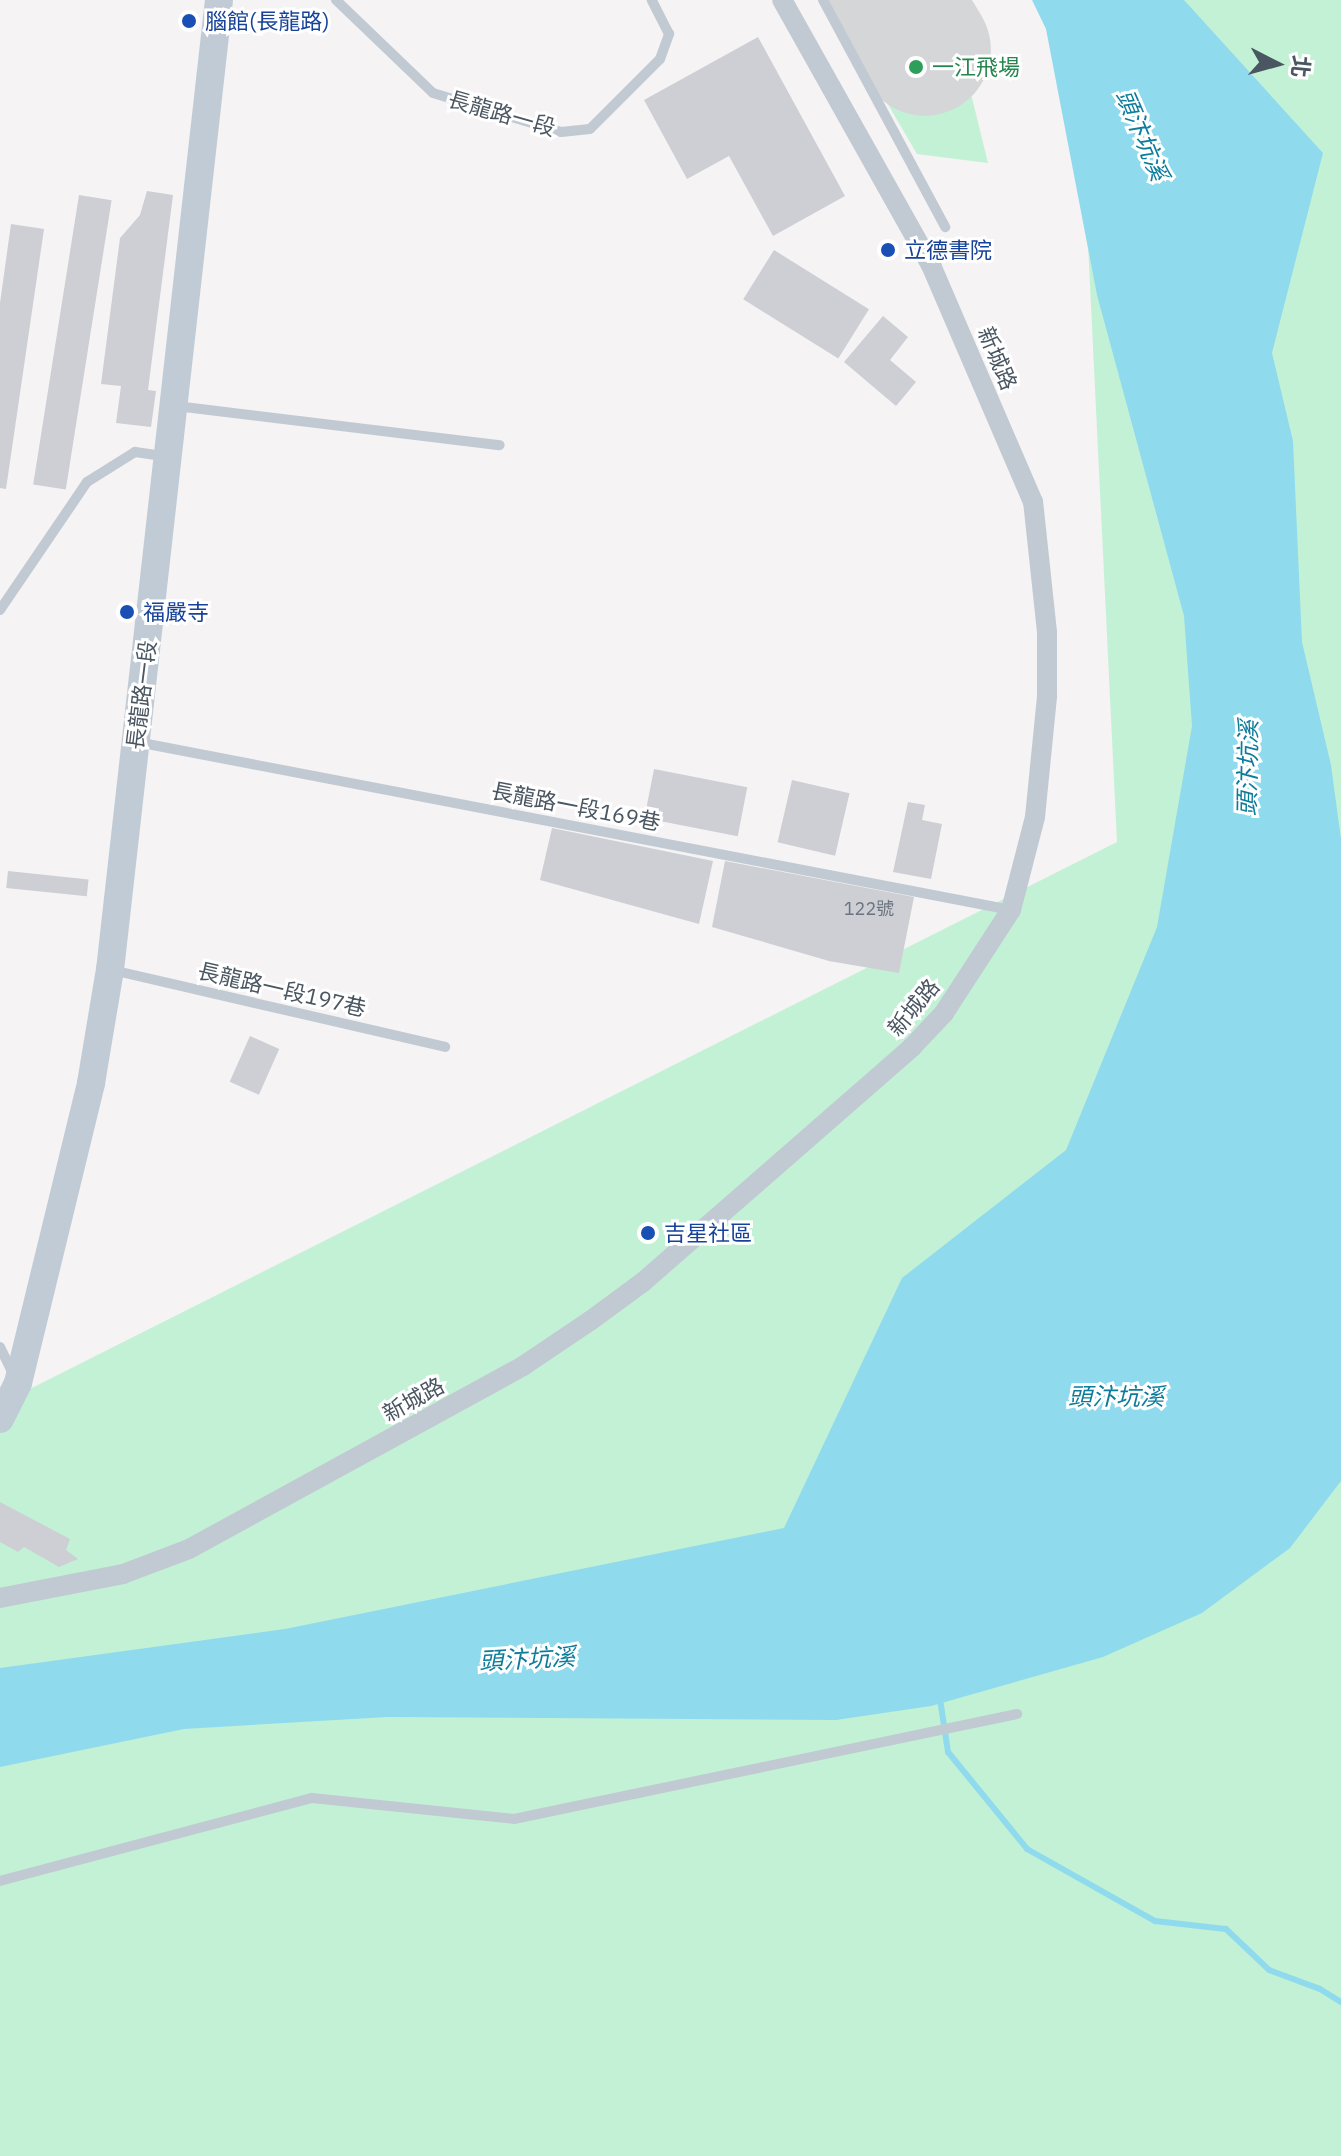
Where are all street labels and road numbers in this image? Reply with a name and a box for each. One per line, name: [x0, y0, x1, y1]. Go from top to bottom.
street label: 長龍路一段: [445, 85, 559, 141]
street label: 新城路: [973, 322, 1023, 394]
street label: 長龍路一段: [121, 639, 161, 751]
street label: 長龍路一段169巷: [489, 777, 663, 835]
street label: 長龍路一段197巷: [195, 957, 369, 1021]
street label: 新城路: [882, 973, 944, 1041]
street label: 新城路: [378, 1371, 448, 1427]

